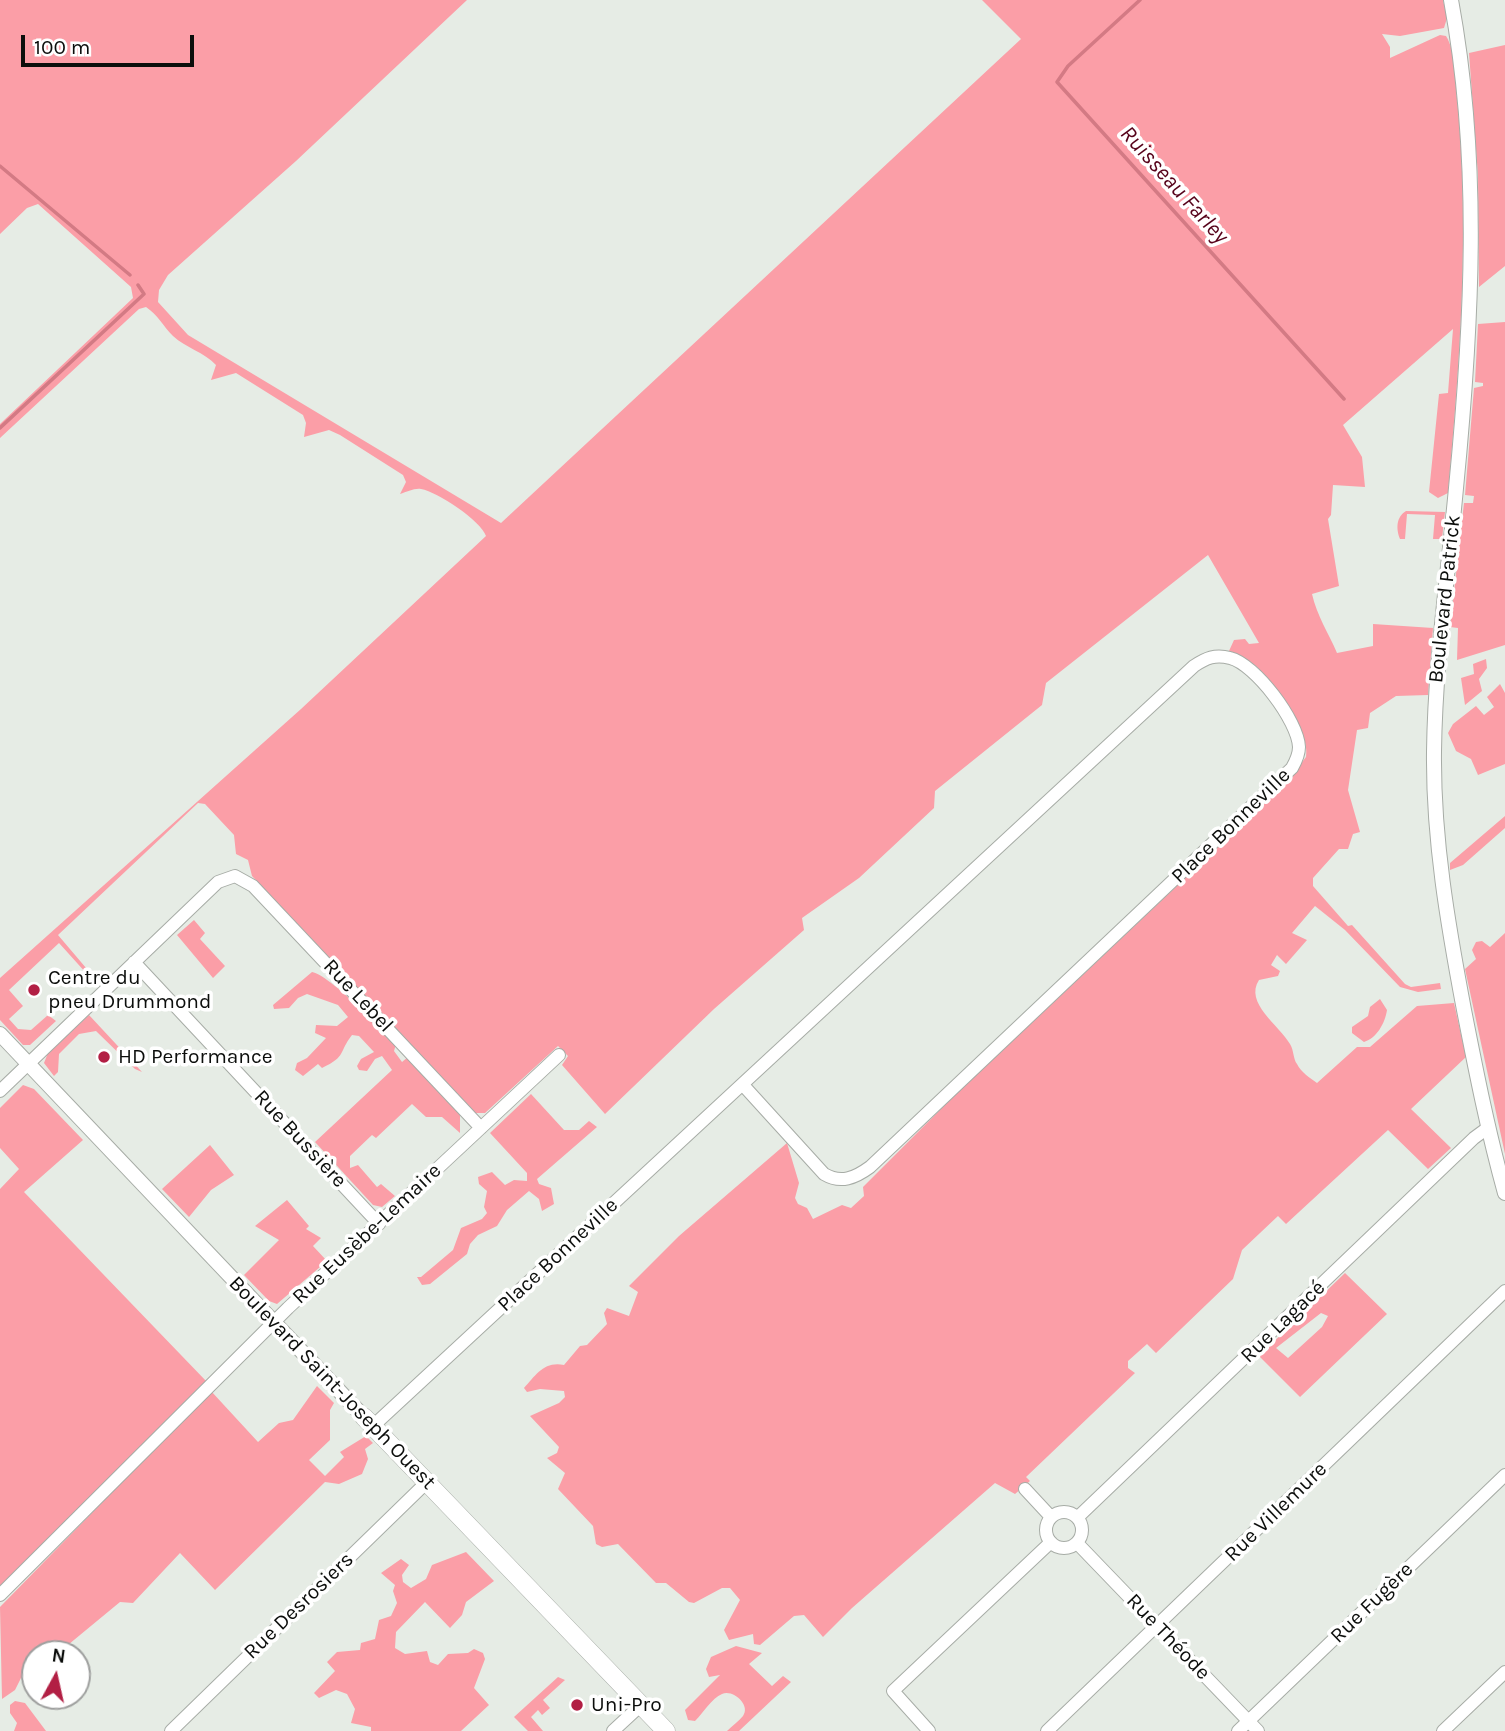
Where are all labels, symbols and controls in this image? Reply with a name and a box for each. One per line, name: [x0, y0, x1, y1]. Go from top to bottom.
scale bar: [24, 21, 198, 65]
text: 100 m: [34, 35, 91, 59]
water label: Ruisseau Farley: [1114, 120, 1234, 250]
street label: Boulevard Patrick: [1424, 514, 1466, 684]
street label: Place Bonneville: [1166, 763, 1296, 889]
street label: Rue Lebel: [318, 954, 398, 1038]
place label: Centre du pneu Drummond: [48, 965, 211, 1015]
marker: Centre du pneu Drummond: [26, 982, 42, 998]
place label: HD Performance: [118, 1044, 273, 1070]
marker: HD Performance: [96, 1049, 112, 1065]
street label: Rue Bussière: [248, 1085, 352, 1193]
street label: Rue Eusèbe-Lemaire: [287, 1158, 447, 1310]
street label: Place Bonneville: [492, 1193, 624, 1317]
street label: Boulevard Saint-Joseph Ouest: [223, 1271, 441, 1495]
street label: Rue Lagacé: [1235, 1276, 1331, 1368]
street label: Rue Villemure: [1220, 1457, 1332, 1567]
street label: Rue Desrosiers: [239, 1547, 359, 1665]
street label: Rue Fugère: [1325, 1557, 1419, 1649]
street label: Rue Théode: [1121, 1589, 1215, 1685]
north arrow: [21, 1640, 91, 1710]
text: N: [50, 1644, 67, 1668]
place label: Uni-Pro: [591, 1692, 662, 1718]
marker: Uni-Pro: [569, 1697, 585, 1713]

